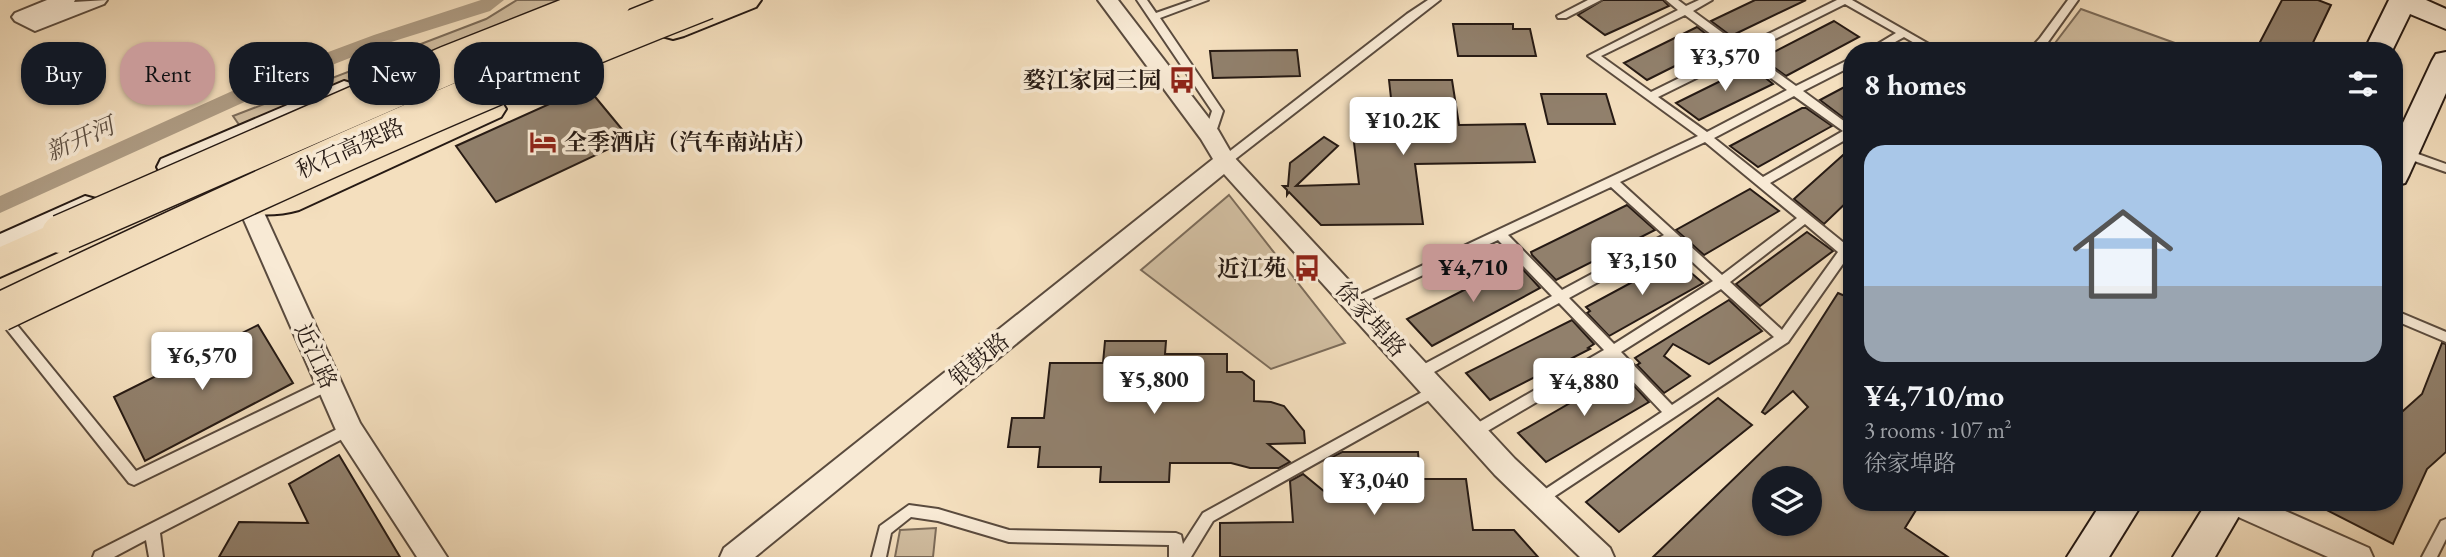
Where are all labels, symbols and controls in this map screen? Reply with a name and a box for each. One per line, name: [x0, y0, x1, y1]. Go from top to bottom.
pin: ¥3,570: [1668, 34, 1782, 93]
text: ¥3,570: [1690, 41, 1760, 71]
chip: Buy: [21, 42, 106, 105]
chip: Rent: [120, 42, 215, 105]
chip: Filters: [229, 42, 334, 105]
chip: New: [348, 42, 440, 105]
chip: Apartment: [454, 42, 604, 105]
place label: 婺江家园三园: [1023, 65, 1161, 95]
bus stop icon: 婺江家园三园: [1167, 65, 1197, 95]
text: 8 homes: [1864, 65, 1966, 104]
icon: filters: [2344, 65, 2382, 103]
pin: ¥10.2K: [1346, 97, 1460, 157]
text: ¥10.2K: [1366, 105, 1440, 135]
water label: 新开河: [41, 108, 123, 167]
street label: 秋石高架路: [291, 111, 409, 185]
hotel icon: 全季酒店（汽车南站店）: [528, 127, 558, 157]
place label: 全季酒店（汽车南站店）: [564, 127, 817, 157]
icon: home: [2060, 191, 2186, 317]
pin: ¥3,150: [1585, 238, 1699, 297]
pin: ¥4,710: [1416, 244, 1530, 304]
text: ¥3,150: [1607, 245, 1677, 275]
text: ¥4,710: [1438, 252, 1508, 282]
place label: 近江苑: [1217, 253, 1286, 283]
bus stop icon: 近江苑: [1292, 253, 1322, 283]
street label: 徐家埠路: [1329, 275, 1413, 363]
street label: 近江路: [288, 318, 344, 394]
street label: 银鼓路: [943, 326, 1015, 392]
pin: ¥6,570: [145, 332, 259, 392]
text: ¥6,570: [167, 340, 237, 370]
pin: ¥5,800: [1097, 356, 1211, 416]
pin: ¥4,880: [1527, 358, 1641, 418]
text: ¥5,800: [1119, 364, 1189, 394]
text: ¥4,880: [1549, 366, 1619, 396]
text: ¥4,710/mo: [1864, 376, 2004, 415]
text: 3 rooms · 107 m²: [1864, 415, 2012, 445]
text: 徐家埠路: [1864, 448, 1956, 478]
pin: ¥3,040: [1317, 458, 1431, 517]
text: ¥3,040: [1339, 465, 1409, 495]
map controls: [1752, 466, 1822, 536]
button: layers: [1752, 466, 1822, 536]

